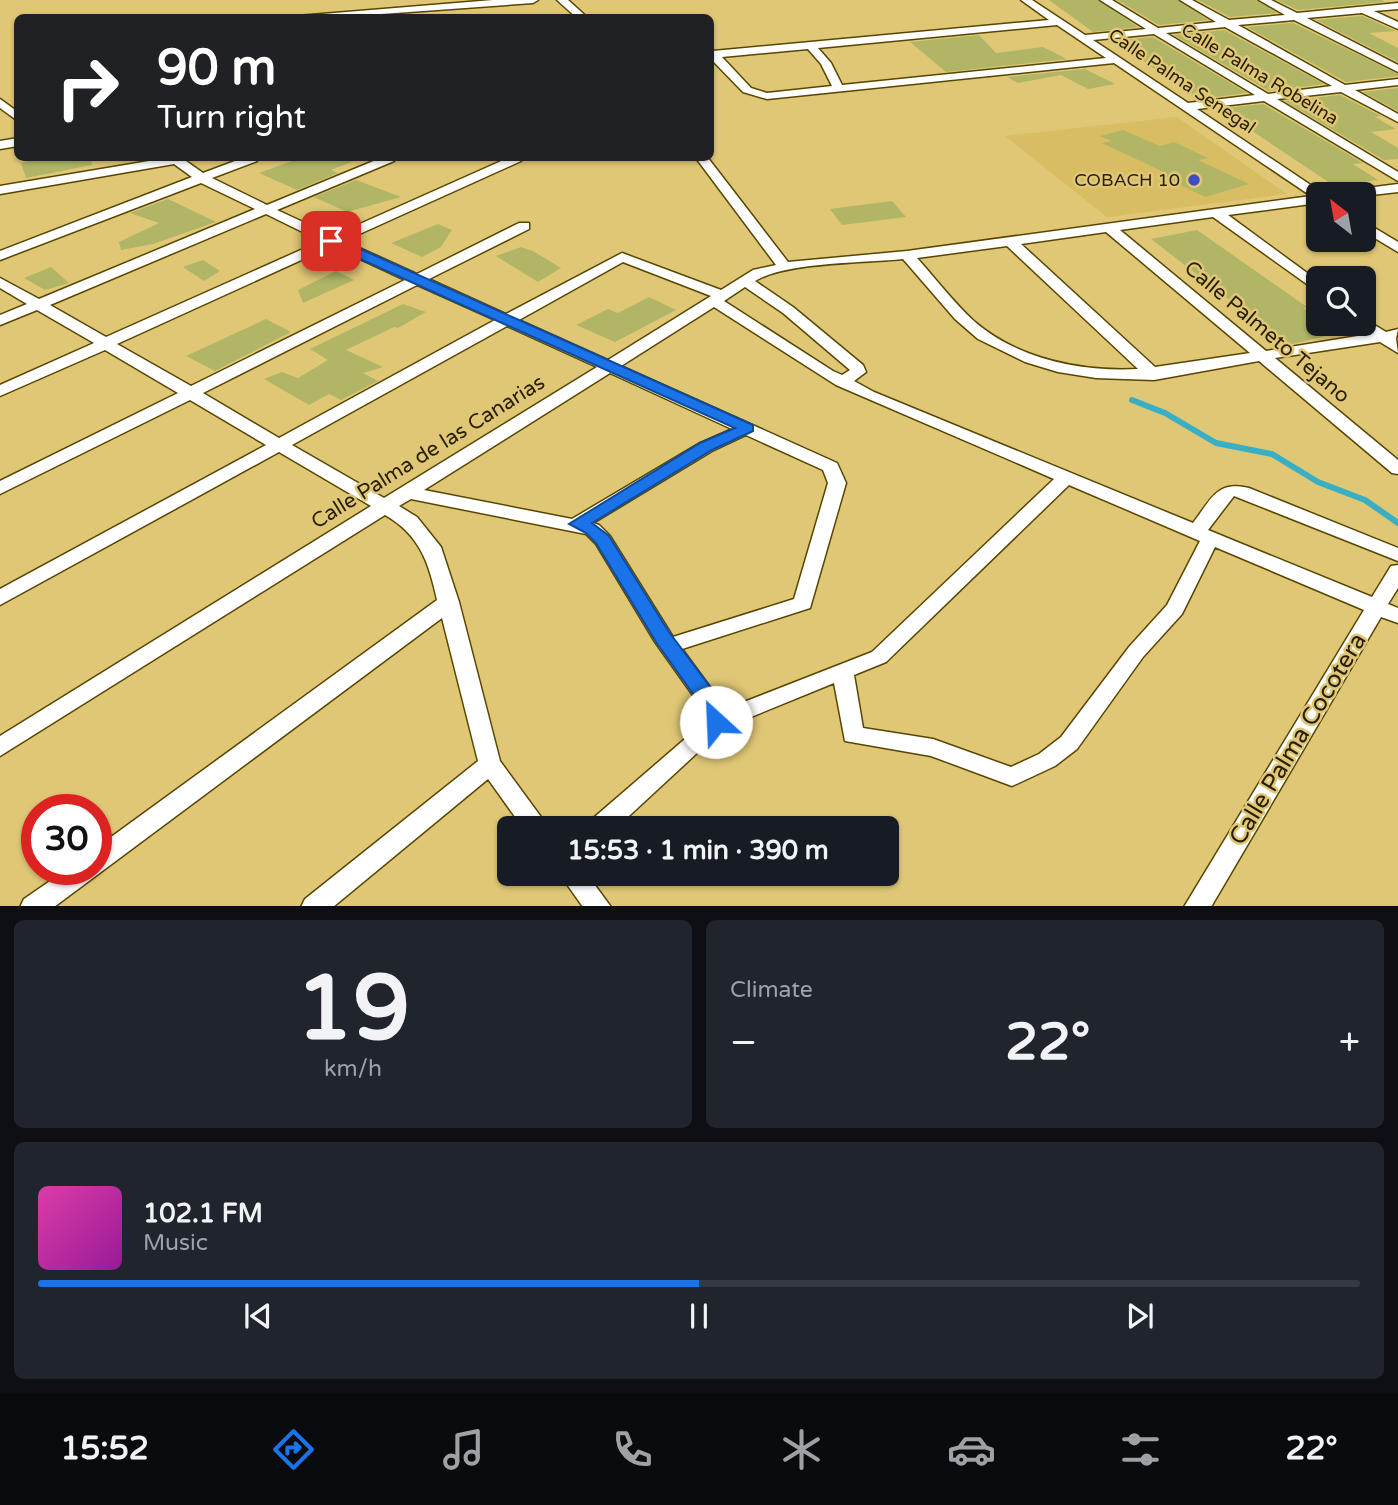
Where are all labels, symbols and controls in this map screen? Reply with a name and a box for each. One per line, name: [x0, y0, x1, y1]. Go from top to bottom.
street label: Calle Palma Robelina: [1177, 18, 1343, 130]
street label: Calle Palma Senegal: [1104, 24, 1260, 138]
text: 90 m: [157, 39, 276, 98]
icon: right: [42, 42, 133, 133]
text: Turn right: [157, 99, 306, 137]
place label: COBACH 10: [1074, 169, 1180, 191]
marker: COBACH 10: [1186, 172, 1202, 188]
north arrow: [1306, 182, 1376, 252]
map controls: [1306, 182, 1376, 336]
pin: [301, 211, 361, 271]
icon: arrive: [312, 222, 350, 260]
street label: Calle Palmeto Tejano: [1179, 256, 1355, 408]
button: search: [1306, 266, 1376, 336]
street label: Calle Palma de las Canarias: [307, 370, 549, 534]
street label: Calle Palma Cocotera: [1223, 628, 1373, 850]
position arrow: [679, 685, 753, 759]
speed limit sign: 30: [21, 794, 112, 885]
text: 15:53 · 1 min · 390 m: [567, 835, 829, 866]
text: 19: [296, 954, 410, 1064]
text: Climate: [730, 976, 813, 1004]
text: 22°: [1005, 1011, 1090, 1074]
text: −: [730, 1020, 757, 1066]
text: +: [1339, 1020, 1360, 1066]
text: km/h: [324, 1055, 382, 1083]
text: 102.1 FM: [143, 1198, 263, 1229]
text: Music: [143, 1229, 208, 1257]
icon: previous: [239, 1297, 277, 1335]
icon: pause: [680, 1297, 718, 1335]
icon: next: [1121, 1297, 1159, 1335]
icon: directions: [269, 1425, 318, 1474]
icon: music: [439, 1425, 488, 1474]
icon: phone: [608, 1425, 657, 1474]
icon: climate: [777, 1425, 826, 1474]
icon: car: [947, 1425, 996, 1474]
icon: filters: [1116, 1425, 1165, 1474]
text: 15:52: [60, 1430, 149, 1468]
text: 22°: [1285, 1430, 1338, 1468]

